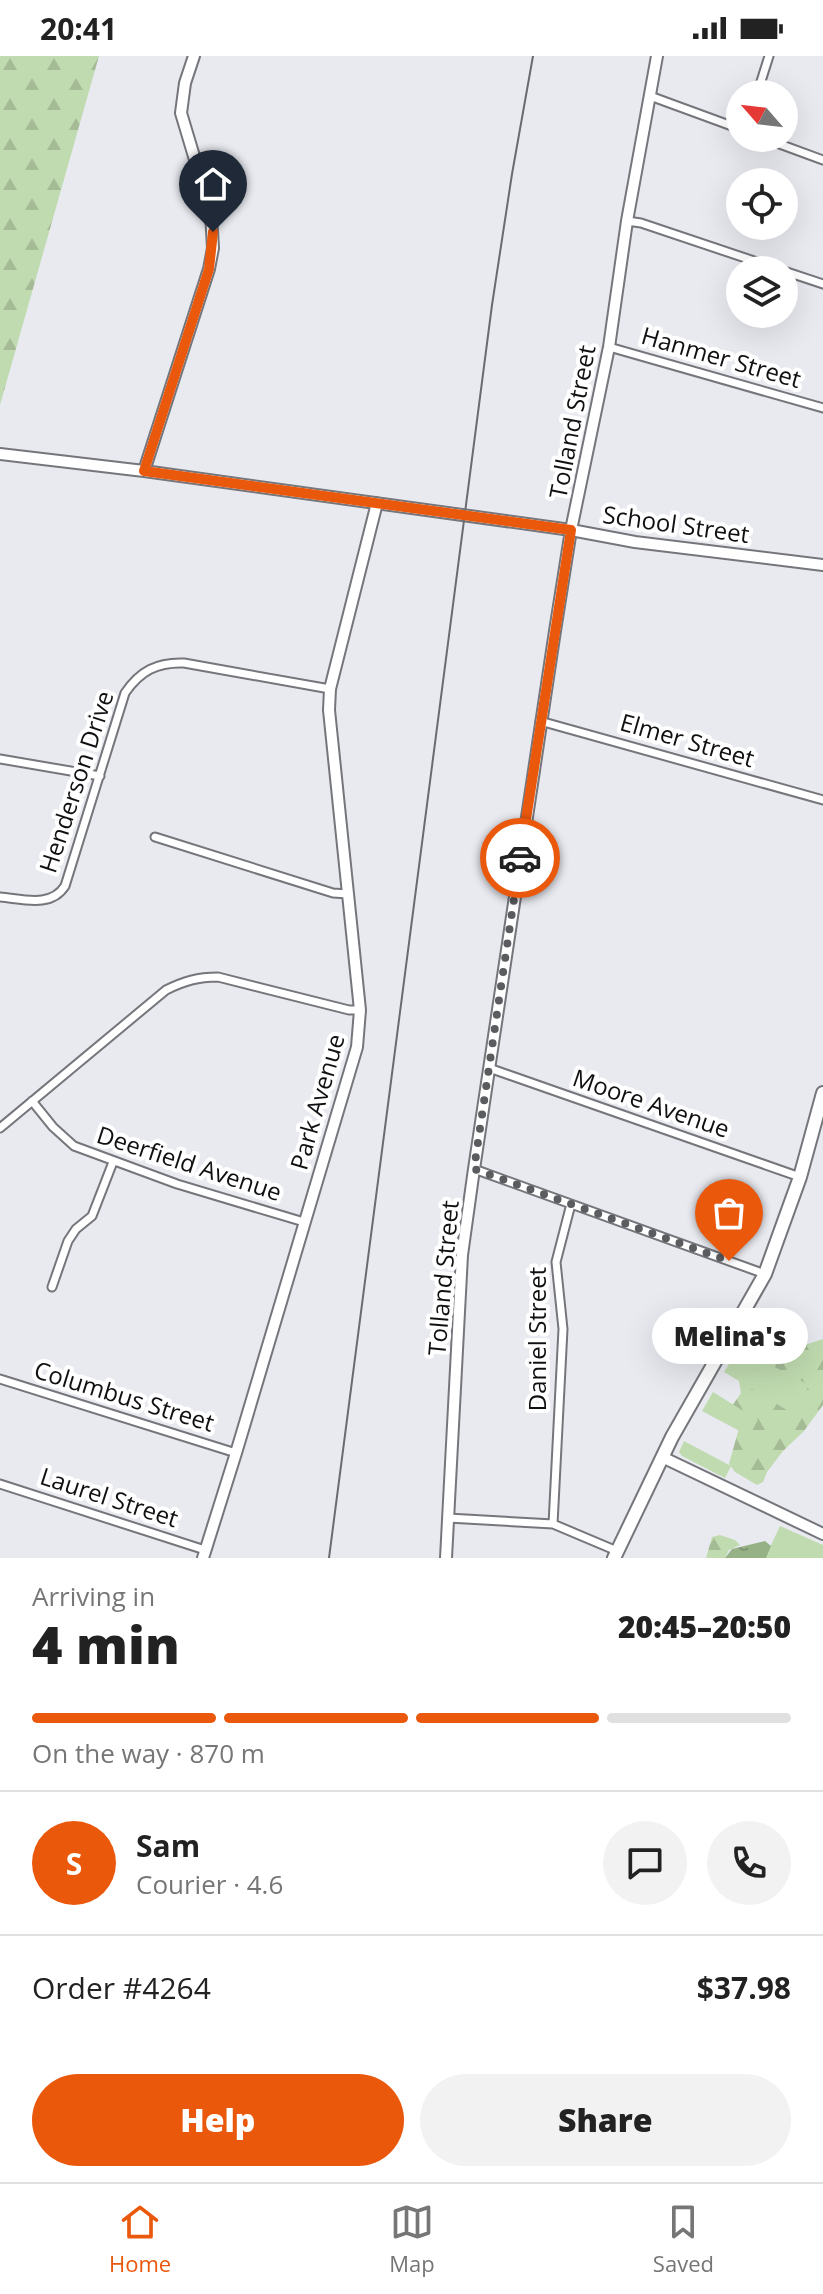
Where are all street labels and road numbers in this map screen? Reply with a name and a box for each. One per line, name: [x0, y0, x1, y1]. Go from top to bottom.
street label: Hanmer Street: [638, 318, 805, 395]
street label: Tolland Street: [540, 342, 603, 501]
street label: School Street: [601, 497, 752, 550]
street label: Henderson Drive: [31, 686, 121, 877]
street label: Elmer Street: [616, 705, 758, 774]
street label: Park Avenue: [281, 1030, 352, 1173]
street label: Moore Avenue: [569, 1060, 734, 1145]
street label: Deerfield Avenue: [93, 1117, 286, 1208]
street label: Tolland Street: [419, 1199, 466, 1357]
street label: Daniel Street: [520, 1267, 553, 1411]
street label: Columbus Street: [30, 1353, 219, 1439]
street label: Laurel Street: [36, 1459, 183, 1534]

